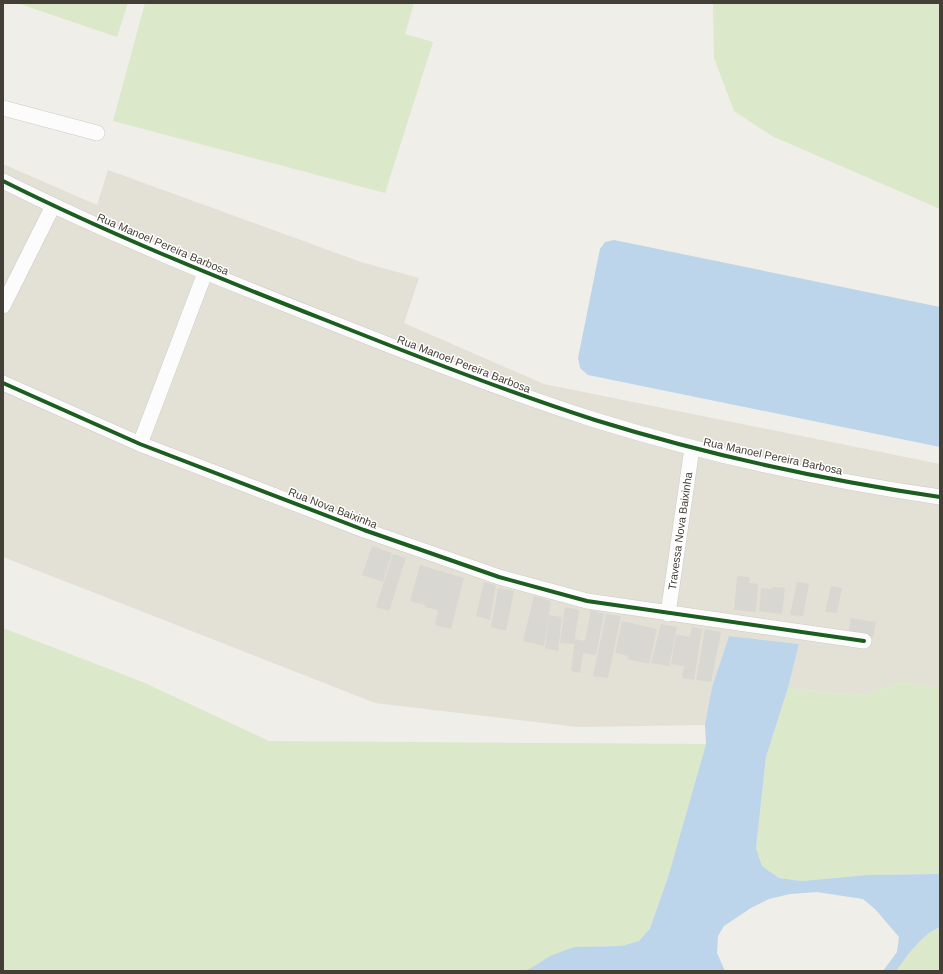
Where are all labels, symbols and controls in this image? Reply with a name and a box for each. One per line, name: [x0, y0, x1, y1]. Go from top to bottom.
street label: Rua Manoel Pereira Barbosa: [95, 211, 231, 278]
street label: Rua Manoel Pereira Barbosa: [396, 333, 533, 395]
street label: Rua Manoel Pereira Barbosa: [702, 435, 844, 477]
street label: Travessa Nova Baixinha: [666, 470, 694, 591]
street label: Rua Nova Baixinha: [287, 486, 380, 531]

